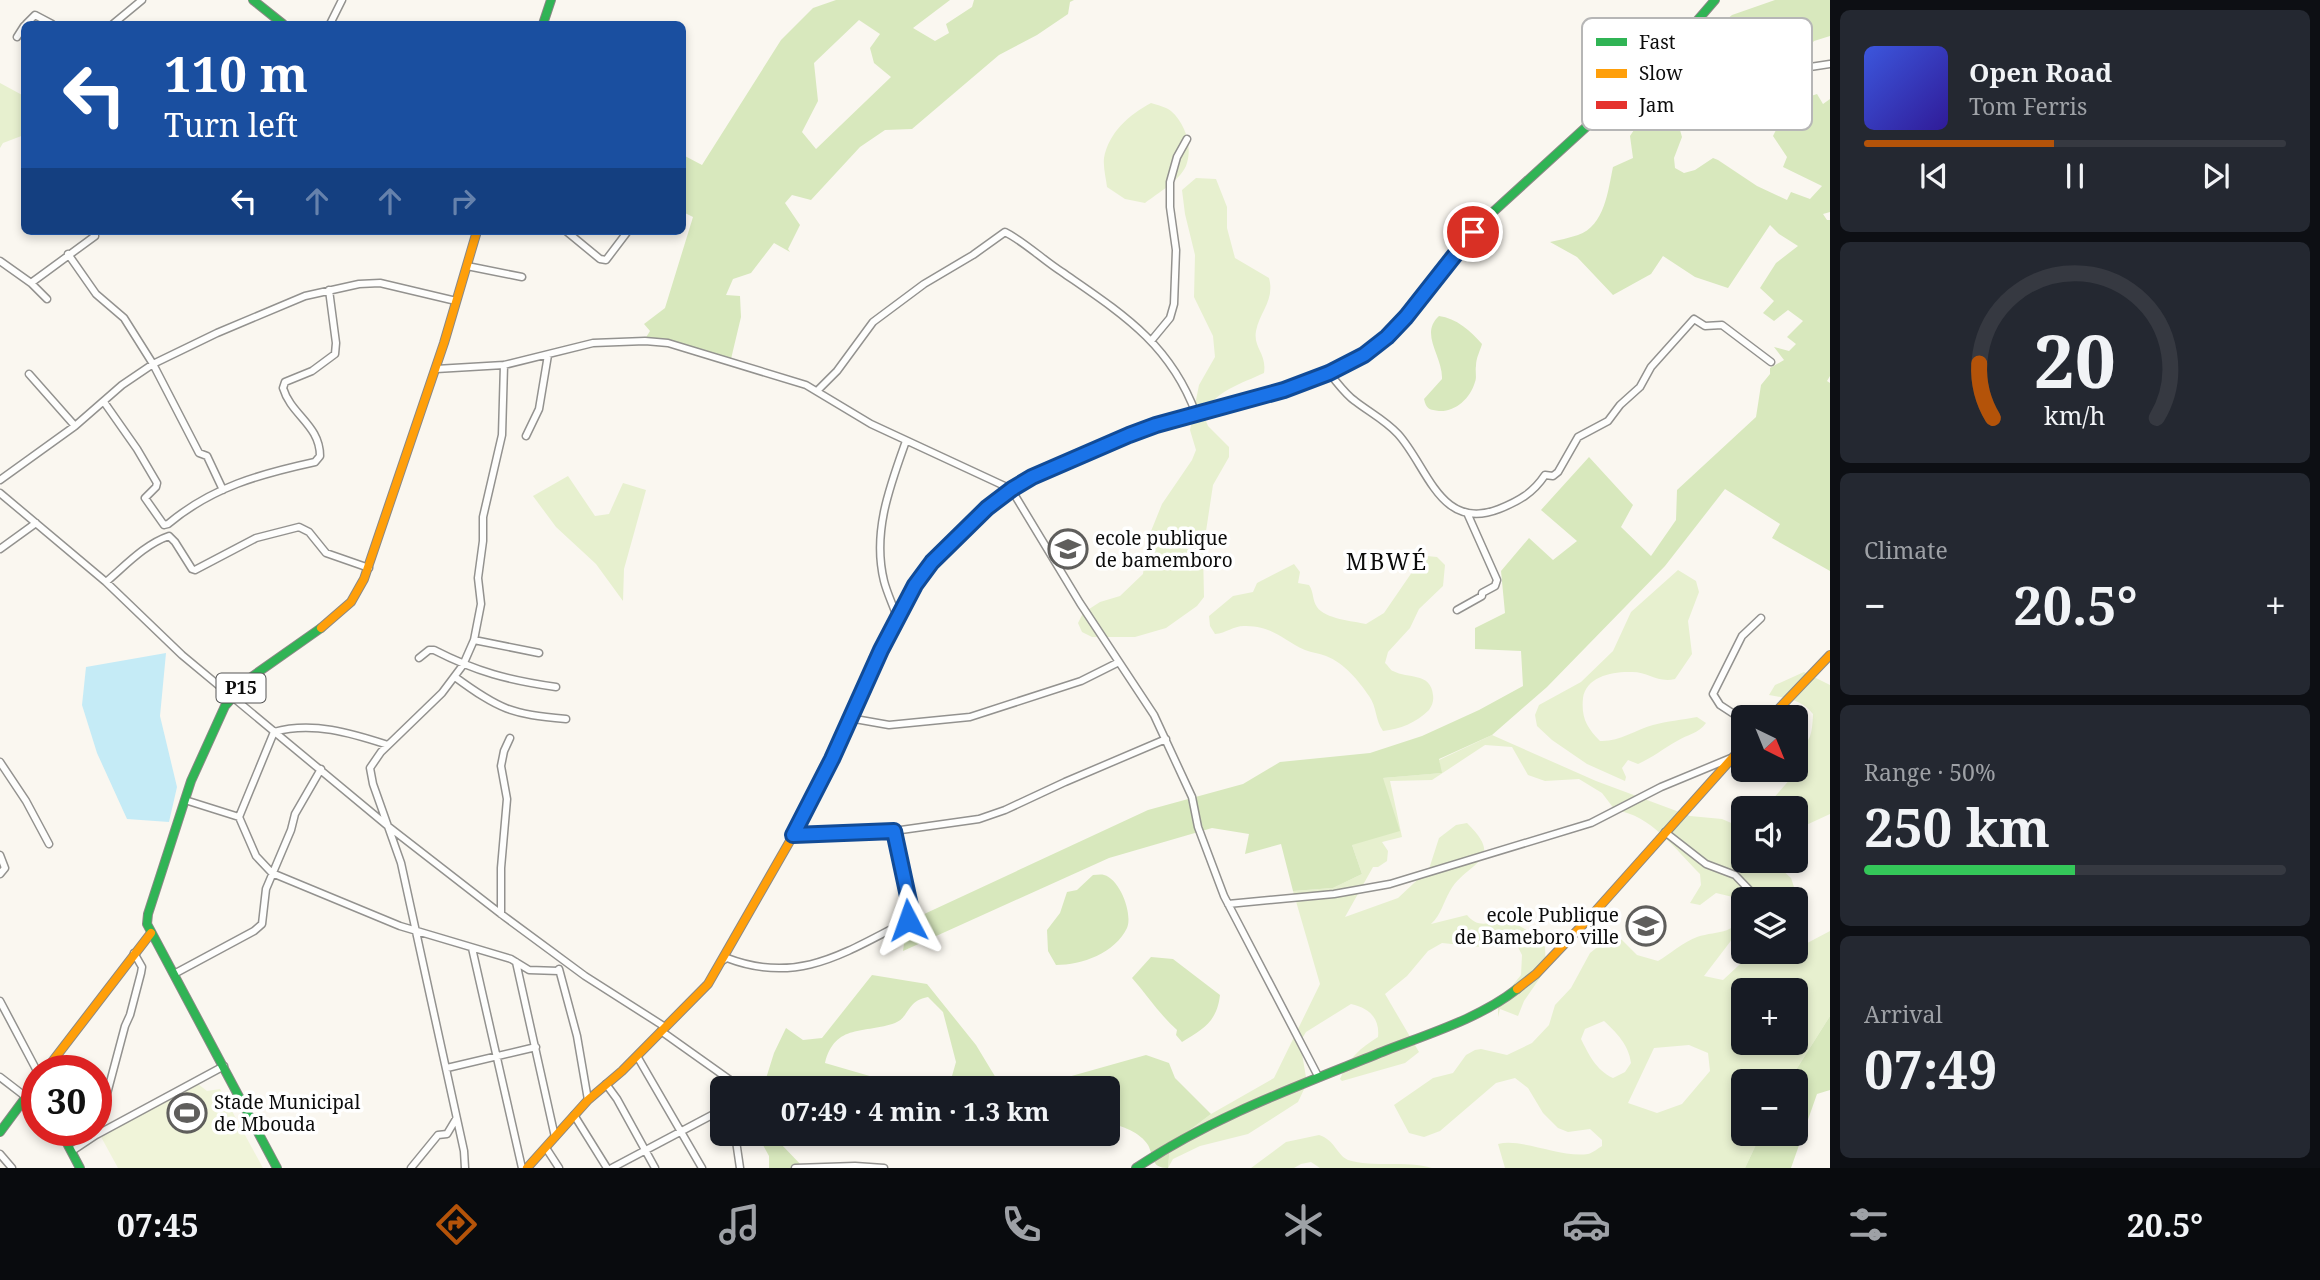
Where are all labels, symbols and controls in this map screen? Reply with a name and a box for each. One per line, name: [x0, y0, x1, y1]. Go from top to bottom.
legend: [1582, 18, 1812, 130]
text: Fast: [1639, 29, 1676, 55]
text: 110 m: [164, 40, 308, 106]
icon: left: [49, 49, 140, 140]
text: Open Road: [1969, 54, 2112, 90]
text: Slow: [1639, 60, 1683, 86]
text: Tom Ferris: [1969, 90, 2087, 122]
text: Jam: [1638, 92, 1674, 118]
text: Turn left: [164, 103, 298, 146]
icon: previous: [1915, 157, 1953, 195]
icon: pause: [2056, 157, 2094, 195]
icon: next: [2197, 157, 2235, 195]
icon: left: [225, 182, 263, 220]
icon: ahead: [298, 182, 336, 220]
icon: ahead: [371, 182, 409, 220]
icon: right: [444, 182, 482, 220]
pin: [1443, 202, 1503, 262]
icon: arrive: [1454, 213, 1492, 251]
text: 20: [2034, 311, 2116, 410]
text: km/h: [2044, 398, 2106, 432]
place label: ecole publique de bamemboro: [1095, 525, 1233, 573]
school or university icon: ecole publique de bamemboro: [1047, 528, 1089, 570]
text: Climate: [1864, 534, 1948, 566]
district label: MBWÉ: [1346, 545, 1428, 577]
text: 20.5°: [2013, 569, 2138, 640]
text: −: [1864, 579, 1886, 631]
text: +: [2265, 579, 2286, 631]
road number: P15: [216, 674, 266, 702]
north arrow: [1731, 705, 1808, 782]
map controls: [1731, 705, 1808, 1146]
text: Range · 50%: [1864, 756, 1996, 788]
text: 250 km: [1864, 791, 2050, 862]
button: sound: [1731, 796, 1808, 873]
position arrow: [871, 883, 945, 957]
button: layers: [1731, 887, 1808, 964]
place label: ecole Publique de Bameboro ville: [1454, 902, 1619, 950]
school or university icon: ecole Publique de Bameboro ville: [1625, 905, 1667, 947]
button: +: [1731, 978, 1808, 1055]
text: Arrival: [1864, 998, 1943, 1030]
text: 07:49: [1864, 1033, 1997, 1104]
speed limit sign: 30: [21, 1055, 112, 1146]
button: −: [1731, 1069, 1808, 1146]
place label: Stade Municipal de Mbouda: [214, 1089, 361, 1137]
sports icon: Stade Municipal de Mbouda: [166, 1092, 208, 1134]
text: 07:49 · 4 min · 1.3 km: [781, 1093, 1049, 1129]
icon: directions: [432, 1200, 481, 1249]
icon: music: [715, 1200, 764, 1249]
icon: phone: [997, 1200, 1046, 1249]
icon: climate: [1279, 1200, 1328, 1249]
icon: car: [1562, 1200, 1611, 1249]
icon: filters: [1844, 1200, 1893, 1249]
text: 07:45: [117, 1203, 199, 1246]
text: 20.5°: [2127, 1203, 2203, 1246]

